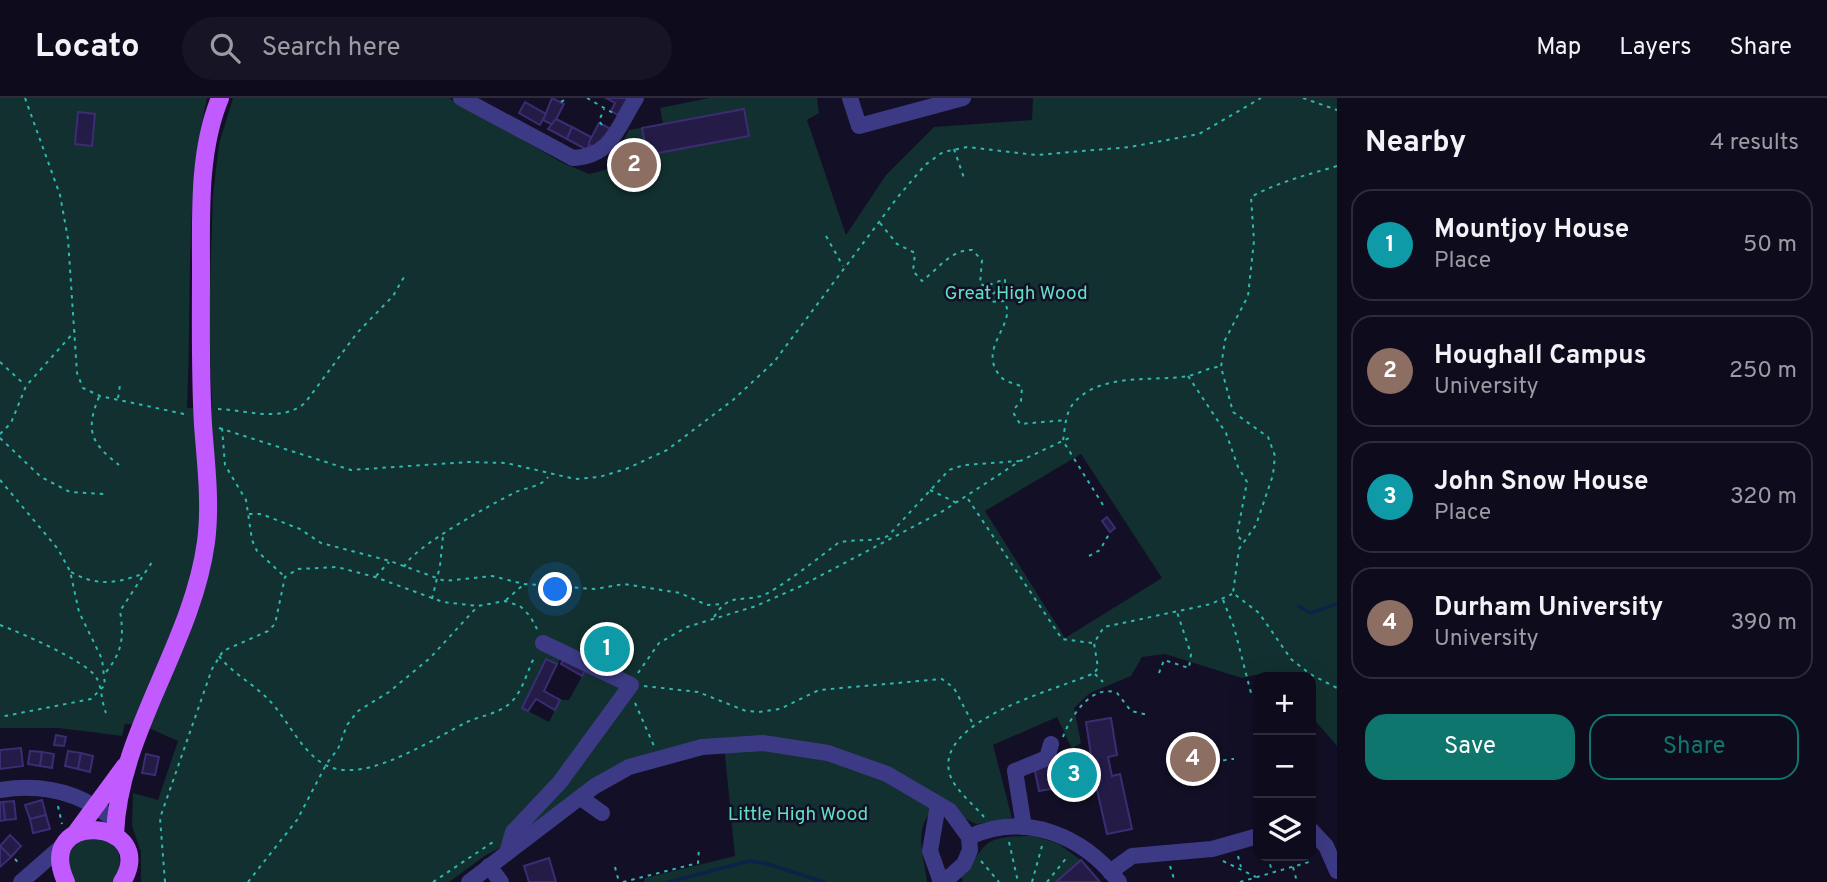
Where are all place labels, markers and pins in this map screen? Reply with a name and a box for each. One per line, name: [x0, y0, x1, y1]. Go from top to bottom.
pin: 2: [611, 139, 657, 191]
pin: 1: [584, 623, 630, 675]
pin: 4: [1170, 733, 1216, 785]
pin: 3: [1051, 749, 1097, 801]

